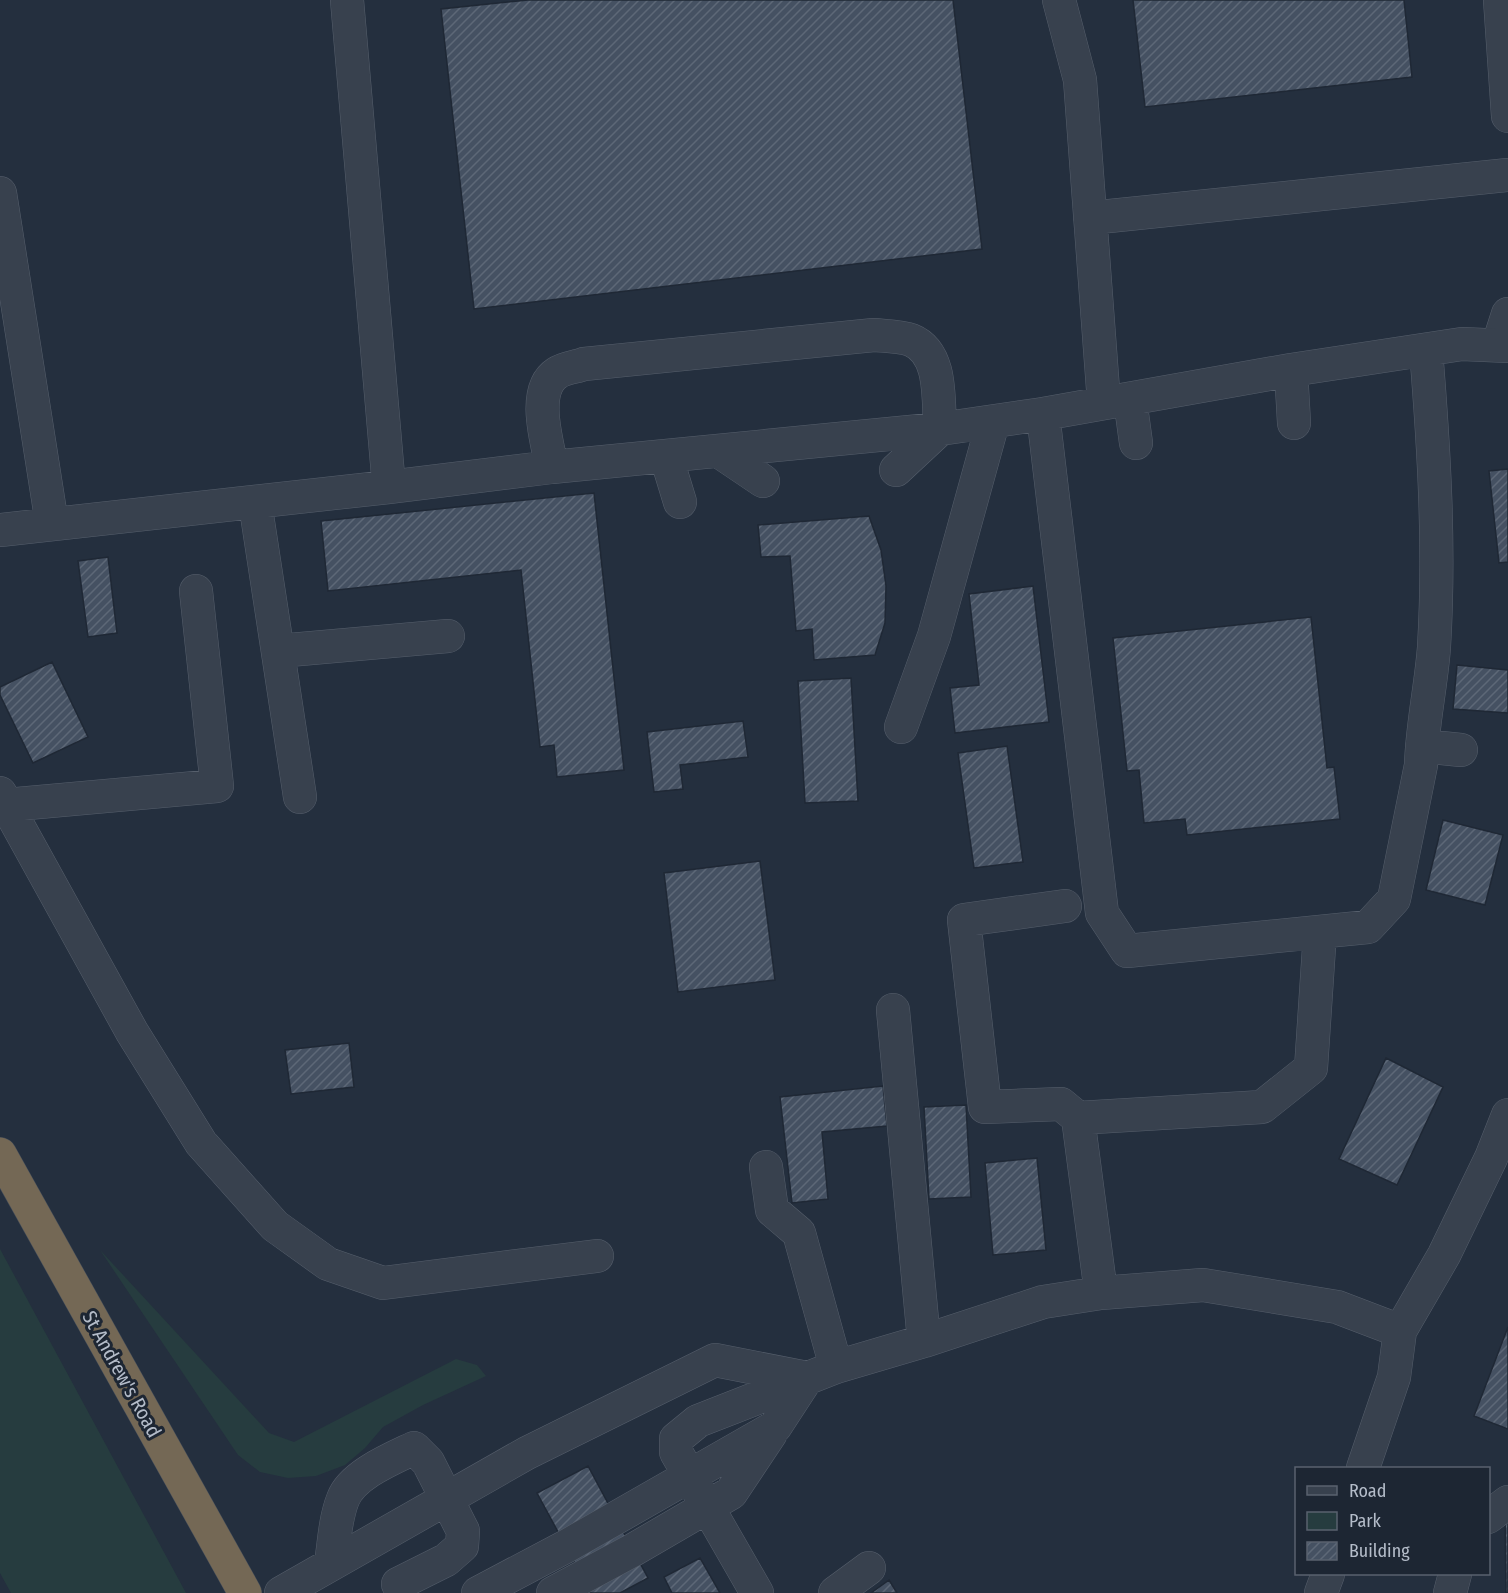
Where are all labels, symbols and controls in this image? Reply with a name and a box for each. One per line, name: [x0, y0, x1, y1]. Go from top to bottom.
street label: St Andrew's Road: [77, 1307, 167, 1441]
legend: [1295, 1467, 1490, 1575]
text: Road: [1349, 1480, 1386, 1502]
text: Park: [1349, 1510, 1382, 1532]
text: Building: [1349, 1540, 1410, 1562]

